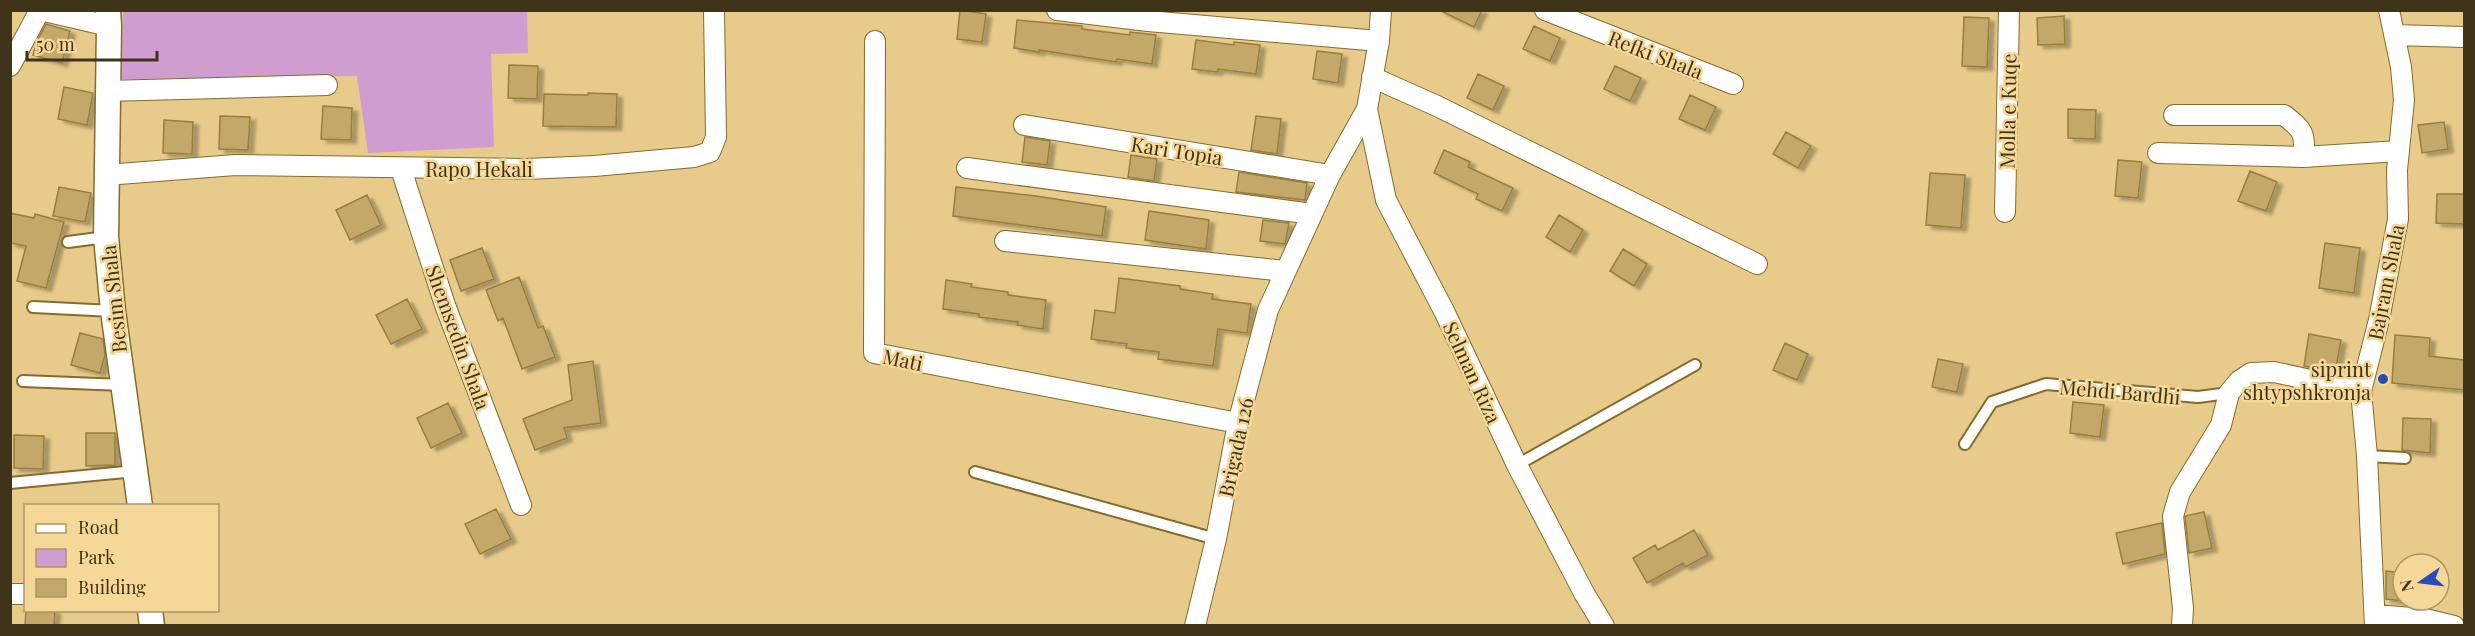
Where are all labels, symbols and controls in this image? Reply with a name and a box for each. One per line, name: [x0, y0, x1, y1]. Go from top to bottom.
scale bar: [27, 24, 158, 62]
street label: Refki Shala: [1605, 24, 1707, 84]
text: 50 m: [36, 32, 75, 56]
street label: Molla e Kuqe: [1992, 53, 2022, 169]
street label: Kari Topia: [1129, 129, 1225, 171]
street label: Rapo Hekali: [425, 155, 533, 182]
street label: Bajram Shala: [2361, 222, 2409, 342]
street label: Besim Shala: [94, 244, 132, 354]
street label: Shemsedin Shala: [420, 261, 498, 413]
street label: Selman Riza: [1438, 317, 1508, 427]
street label: Mati: [881, 342, 926, 376]
place label: siprint shtypshkronja: [2243, 355, 2372, 405]
street label: Mehdi Bardhi: [2058, 372, 2182, 410]
marker: siprint shtypshkronja: [2376, 372, 2390, 386]
street label: Brigada 126: [1211, 395, 1259, 499]
legend: [24, 504, 219, 612]
text: Road: [78, 515, 119, 539]
text: Park: [78, 545, 115, 569]
north arrow: [2391, 552, 2451, 612]
text: Building: [78, 575, 146, 599]
text: N: [2394, 577, 2418, 594]

